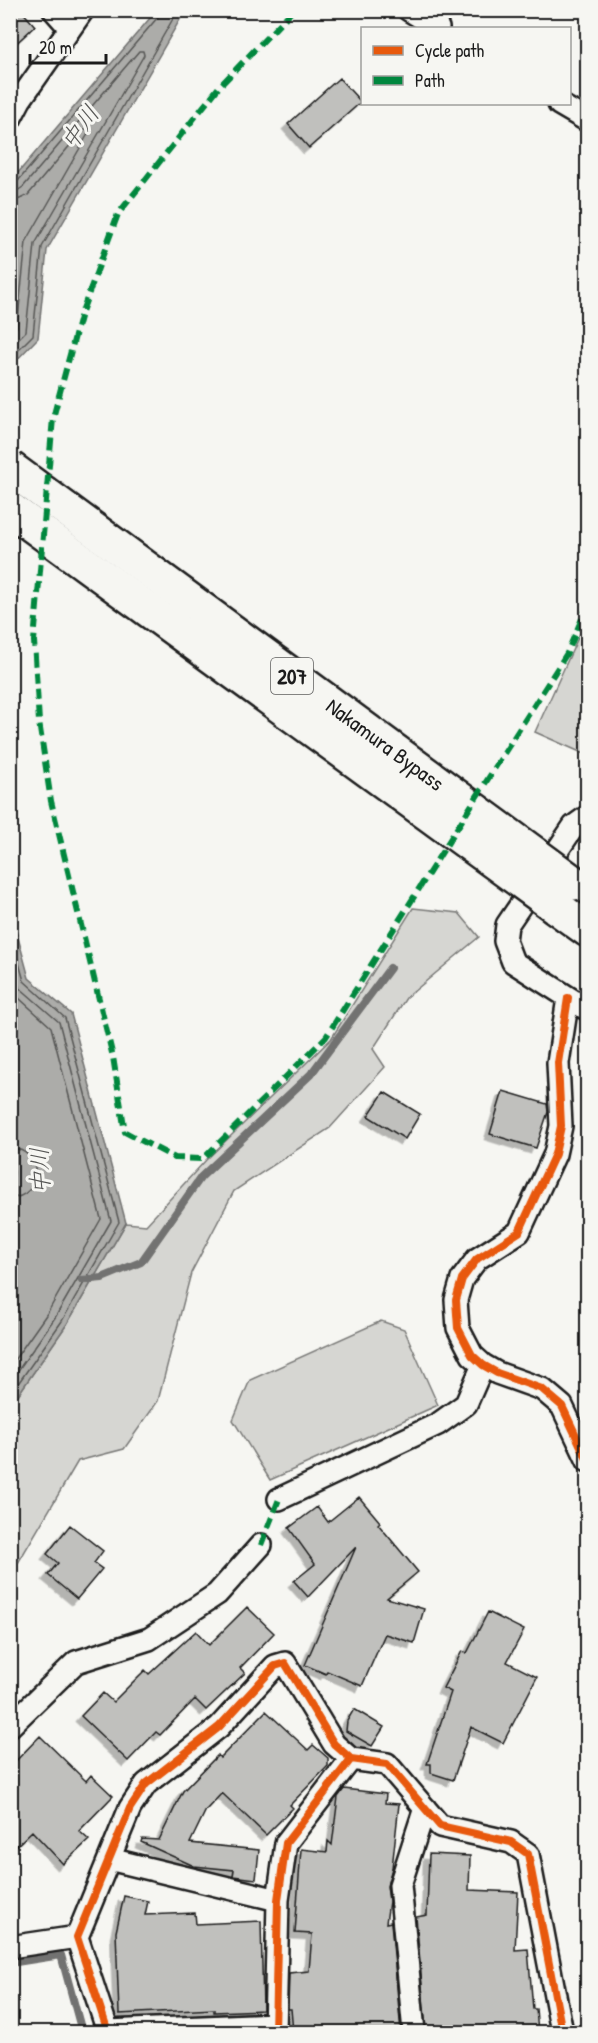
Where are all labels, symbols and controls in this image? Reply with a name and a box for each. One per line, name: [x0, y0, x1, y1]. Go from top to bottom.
scale bar: [30, 27, 106, 65]
legend: [361, 27, 571, 105]
text: 20 m: [39, 35, 72, 60]
text: Cycle path: [415, 38, 485, 63]
text: Path: [415, 68, 445, 93]
water label: 中川: [52, 98, 106, 156]
road number: 207: [271, 658, 313, 694]
street label: Nakamura Bypass: [320, 691, 450, 798]
water label: 中川: [22, 1146, 56, 1196]

